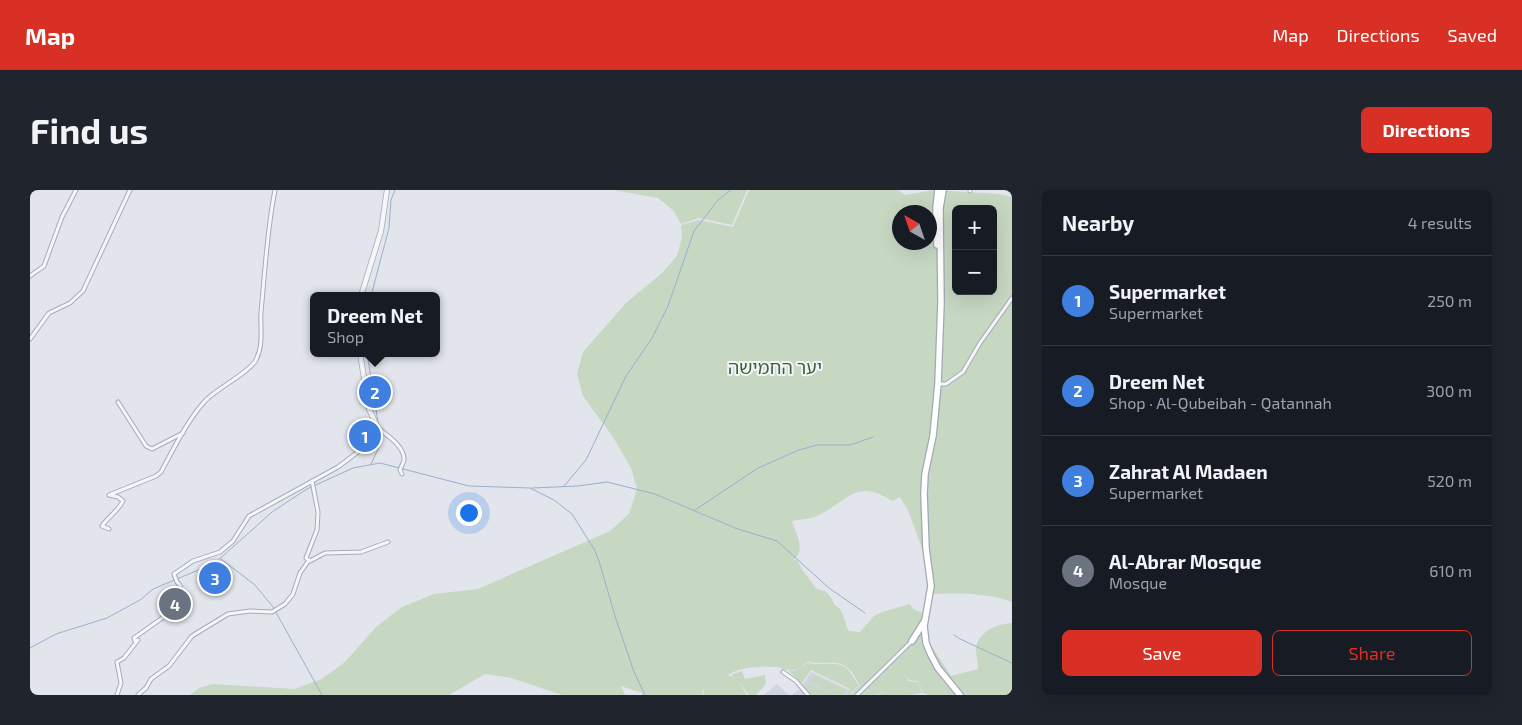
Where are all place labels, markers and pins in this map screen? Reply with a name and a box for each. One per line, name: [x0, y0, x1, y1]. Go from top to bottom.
pin: 2: [359, 373, 391, 411]
pin: 1: [349, 417, 381, 455]
pin: 3: [199, 559, 231, 597]
pin: 4: [159, 585, 191, 623]

